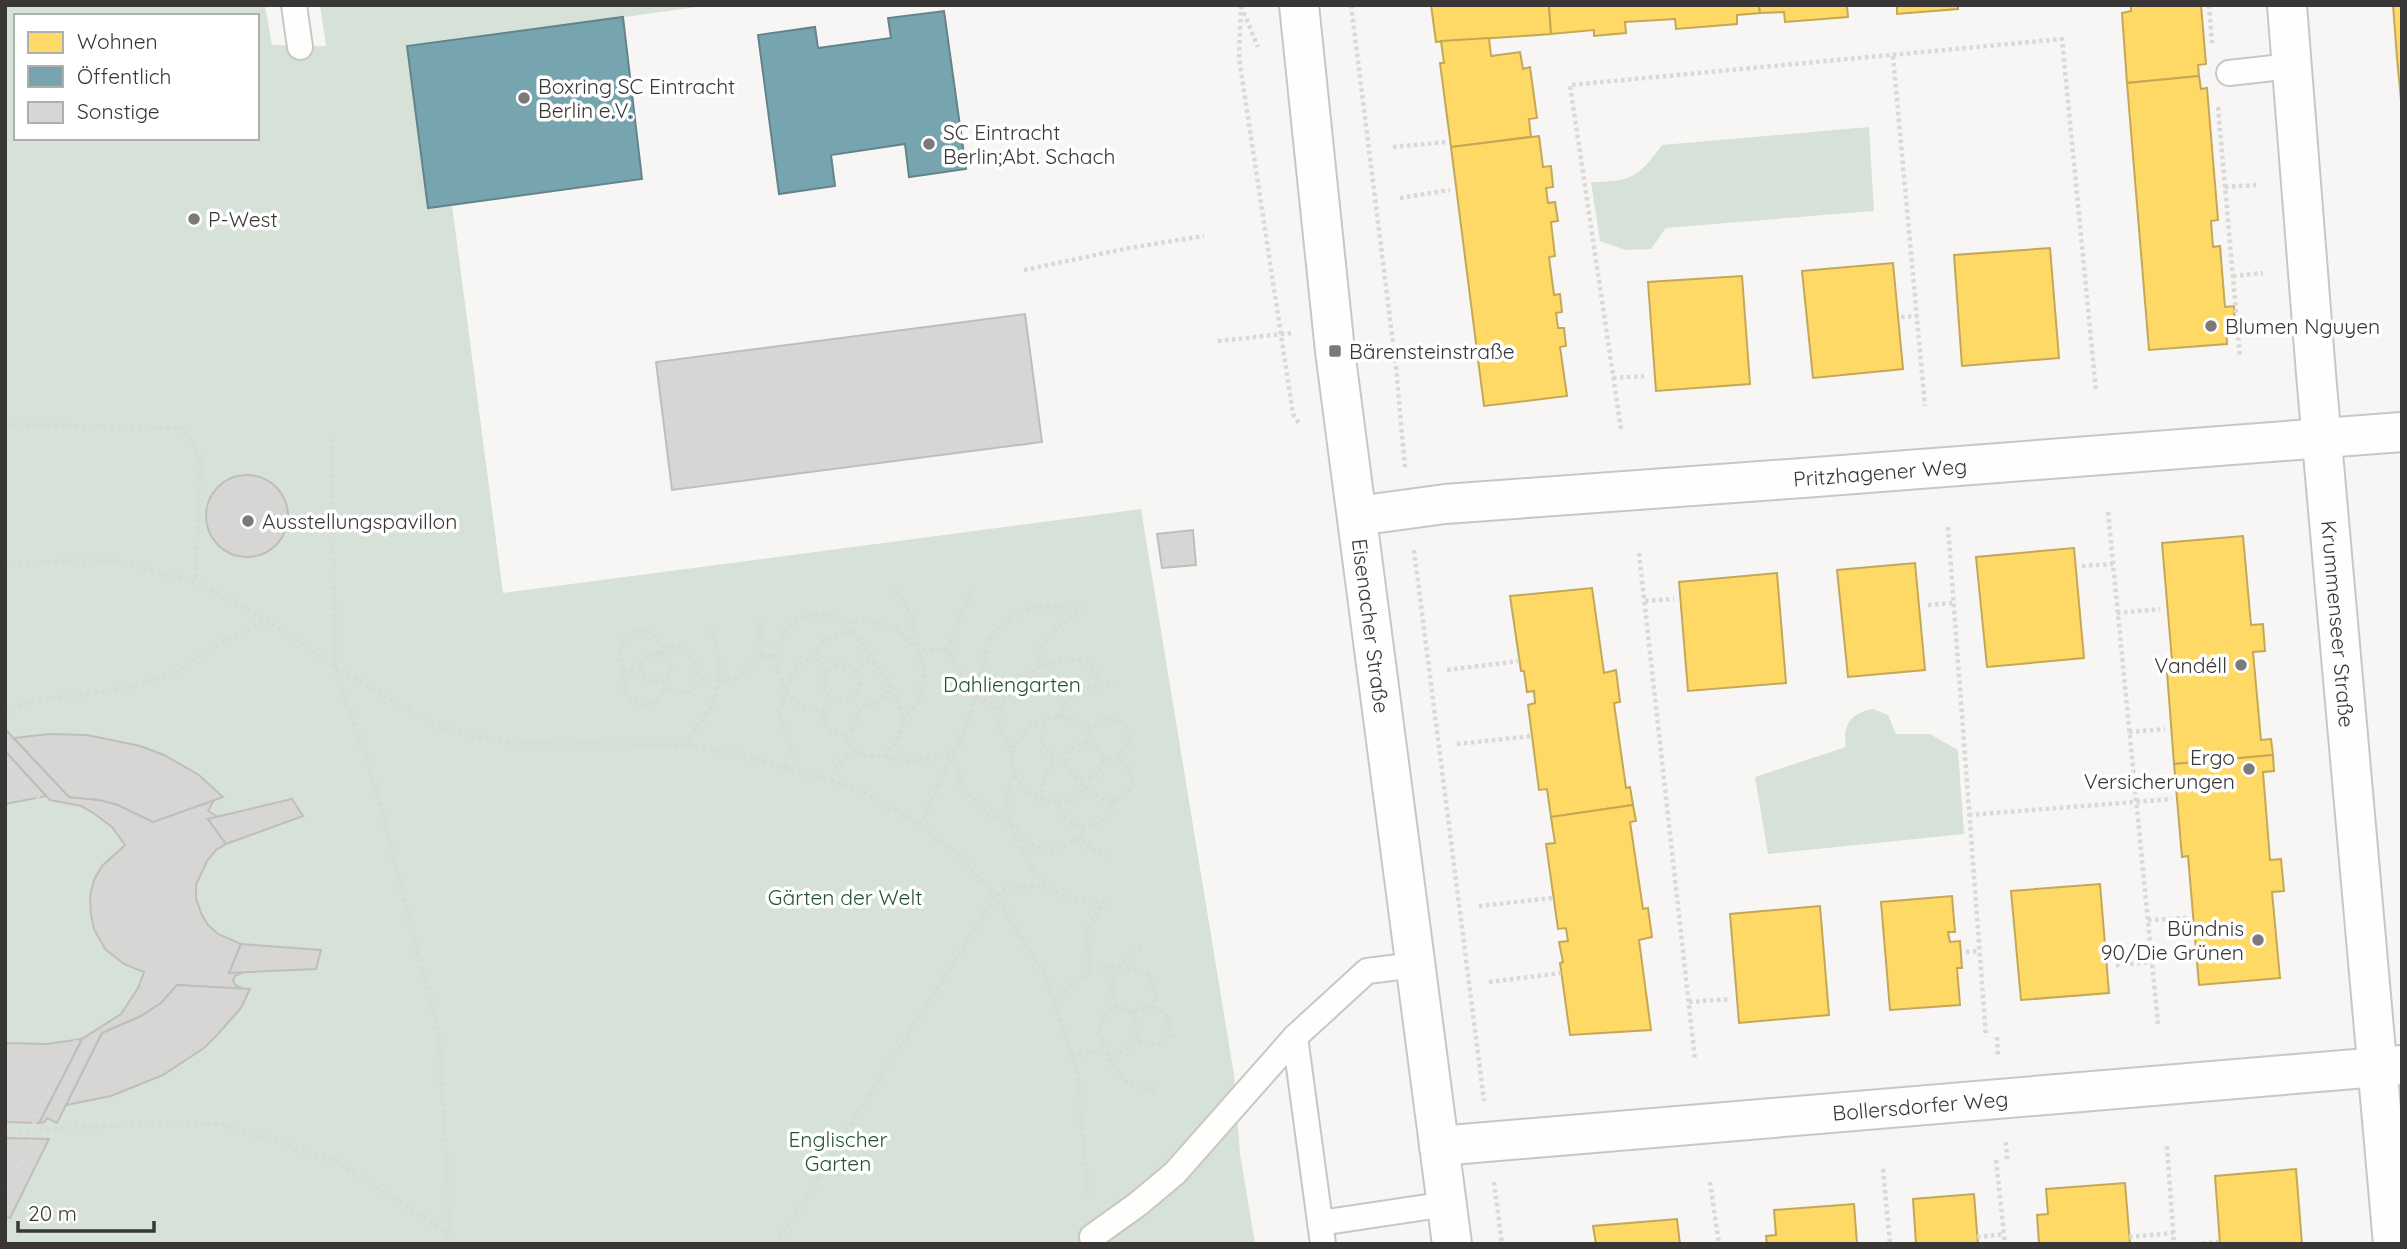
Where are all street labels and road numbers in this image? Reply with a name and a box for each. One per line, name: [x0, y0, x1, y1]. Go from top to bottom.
street label: Pritzhagener Weg: [1792, 452, 1968, 492]
street label: Krummenseer Straße: [2316, 519, 2360, 729]
street label: Eisenacher Straße: [1347, 537, 1395, 715]
street label: Bollersdorfer Weg: [1831, 1085, 2009, 1126]

